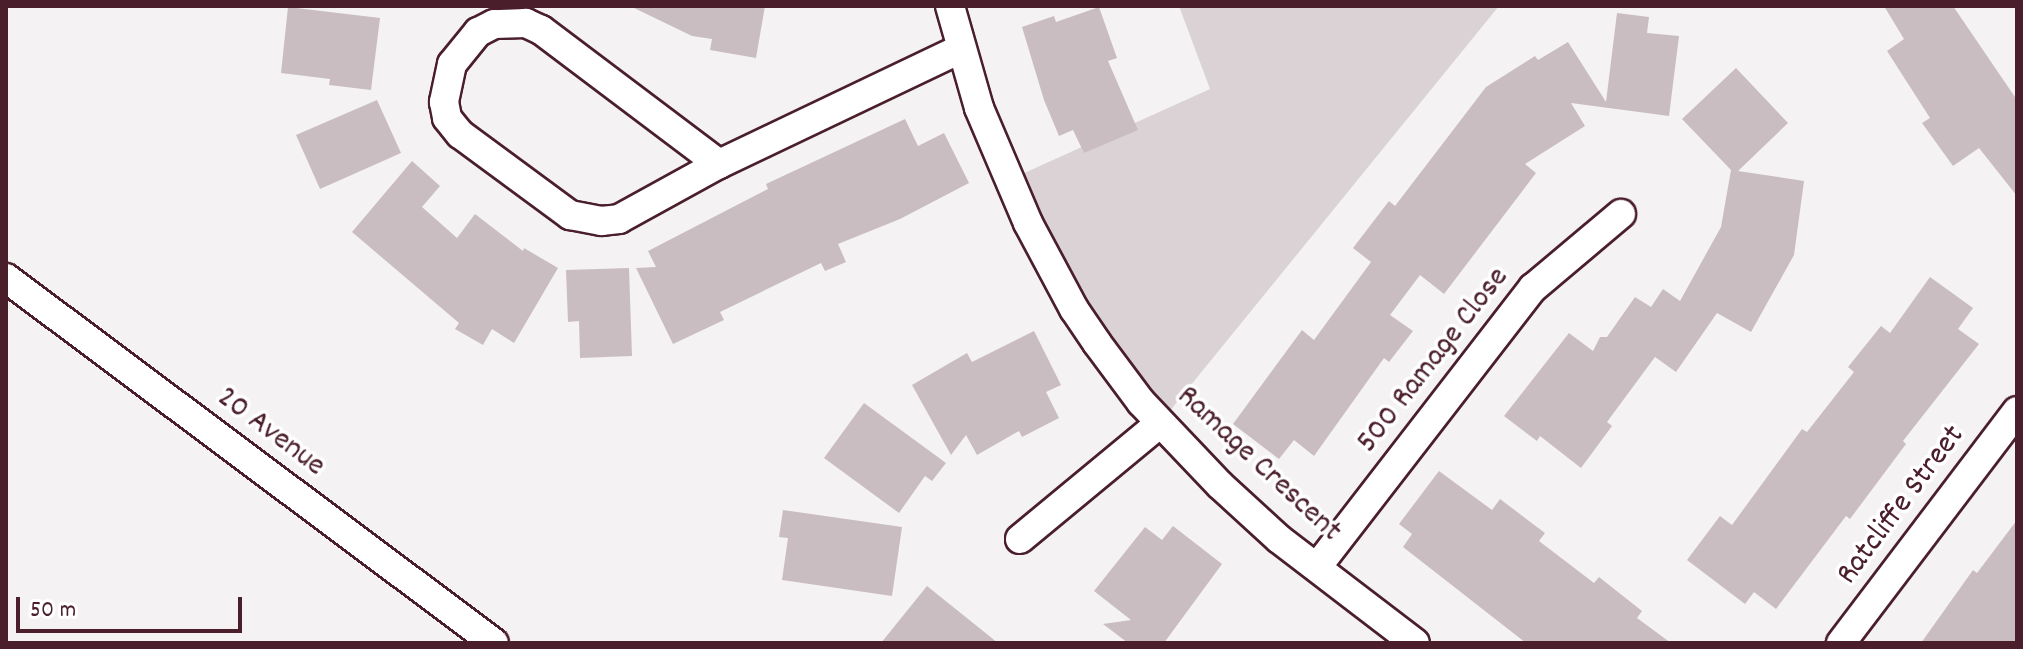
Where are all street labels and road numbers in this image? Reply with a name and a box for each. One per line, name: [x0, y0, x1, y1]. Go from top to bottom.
street label: 500 Ramage Close: [1350, 260, 1518, 462]
street label: Ramage Crescent: [1167, 379, 1349, 551]
street label: 20 Avenue: [208, 380, 332, 486]
street label: Ratcliffe Street: [1830, 419, 1974, 593]

